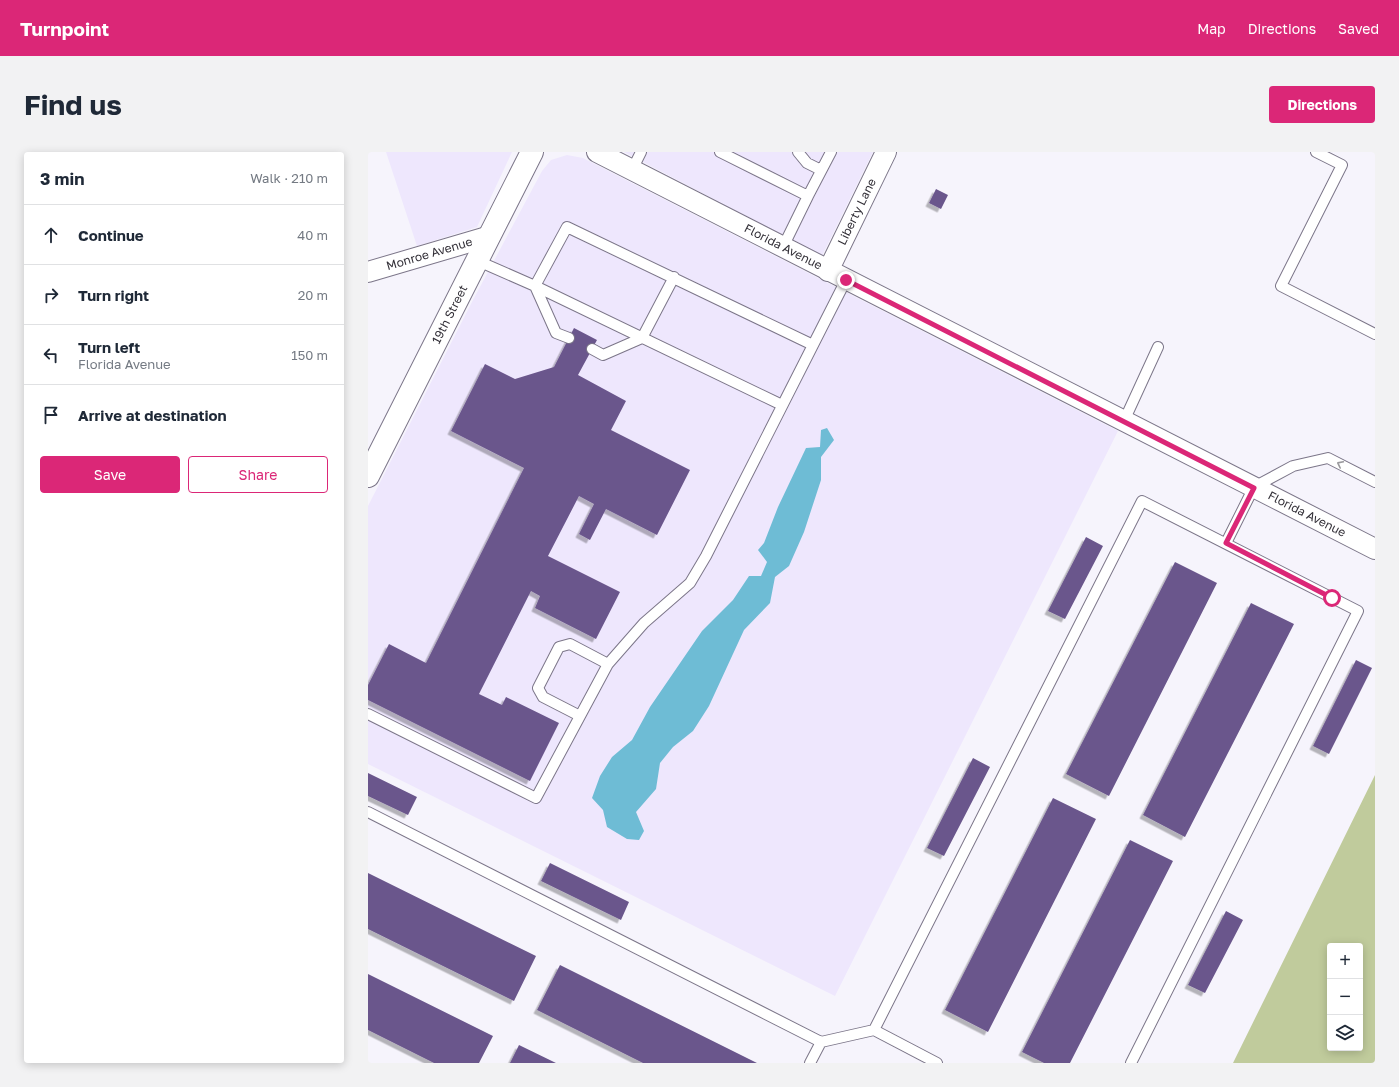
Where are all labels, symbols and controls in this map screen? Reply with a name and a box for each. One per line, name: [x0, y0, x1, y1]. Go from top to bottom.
text: Turnpoint: [20, 17, 109, 40]
text: Map: [1197, 20, 1226, 37]
text: Directions: [1248, 20, 1316, 37]
text: Saved: [1338, 20, 1379, 37]
button: Directions: [1269, 86, 1375, 123]
text: Find us: [24, 88, 122, 121]
text: 3 min: [40, 168, 84, 189]
text: Walk · 210 m: [250, 170, 328, 186]
street label: Liberty Lane: [834, 176, 879, 247]
street label: Florida Avenue: [742, 220, 825, 273]
icon: ahead: [40, 224, 62, 246]
text: Continue: [78, 226, 144, 244]
text: 40 m: [297, 227, 328, 243]
street label: Monroe Avenue: [384, 234, 474, 273]
route end: [837, 271, 855, 289]
street label: 19th Street: [428, 282, 470, 346]
icon: right: [40, 284, 62, 306]
text: Turn right: [78, 286, 149, 304]
text: 20 m: [298, 287, 328, 303]
text: Turn left: [78, 338, 140, 356]
icon: left: [40, 344, 62, 366]
text: 150 m: [291, 347, 328, 363]
text: Florida Avenue: [78, 356, 171, 372]
icon: arrive: [40, 404, 62, 426]
text: Arrive at destination: [78, 406, 227, 424]
button: Save: [40, 456, 180, 493]
button: Share: [188, 456, 328, 493]
one-way arrow: [1337, 462, 1344, 469]
street label: Florida Avenue: [1266, 488, 1349, 540]
route start: [1323, 589, 1341, 607]
map controls: [1327, 943, 1363, 1051]
button: +: [1327, 943, 1363, 979]
button: −: [1327, 979, 1363, 1015]
button: layers: [1327, 1015, 1363, 1051]

